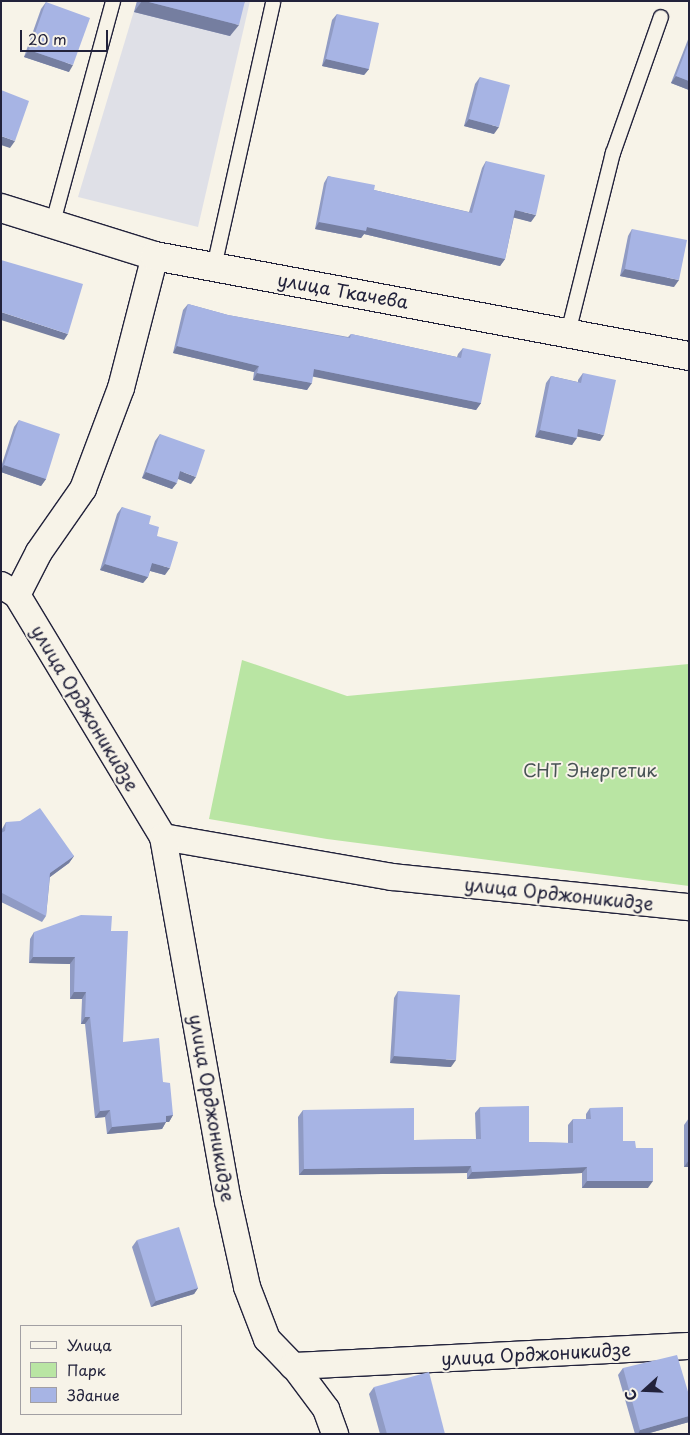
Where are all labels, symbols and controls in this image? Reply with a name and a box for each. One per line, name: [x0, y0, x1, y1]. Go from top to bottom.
scale bar: [22, 20, 110, 52]
text: 20 m: [28, 27, 67, 50]
street label: улица Ткачева: [275, 269, 411, 313]
street label: улица Орджоникидзе: [27, 621, 143, 795]
park label: СНТ Энергетик: [522, 759, 658, 781]
street label: улица Орджоникидзе: [463, 873, 655, 915]
street label: улица Орджоникидзе: [185, 1012, 239, 1204]
legend: [20, 1325, 182, 1415]
text: Улица: [67, 1333, 112, 1356]
street label: улица Орджоникидзе: [440, 1338, 632, 1370]
text: Парк: [67, 1358, 106, 1381]
north arrow: [620, 1365, 670, 1415]
text: Здание: [67, 1383, 120, 1406]
text: С: [619, 1387, 642, 1404]

